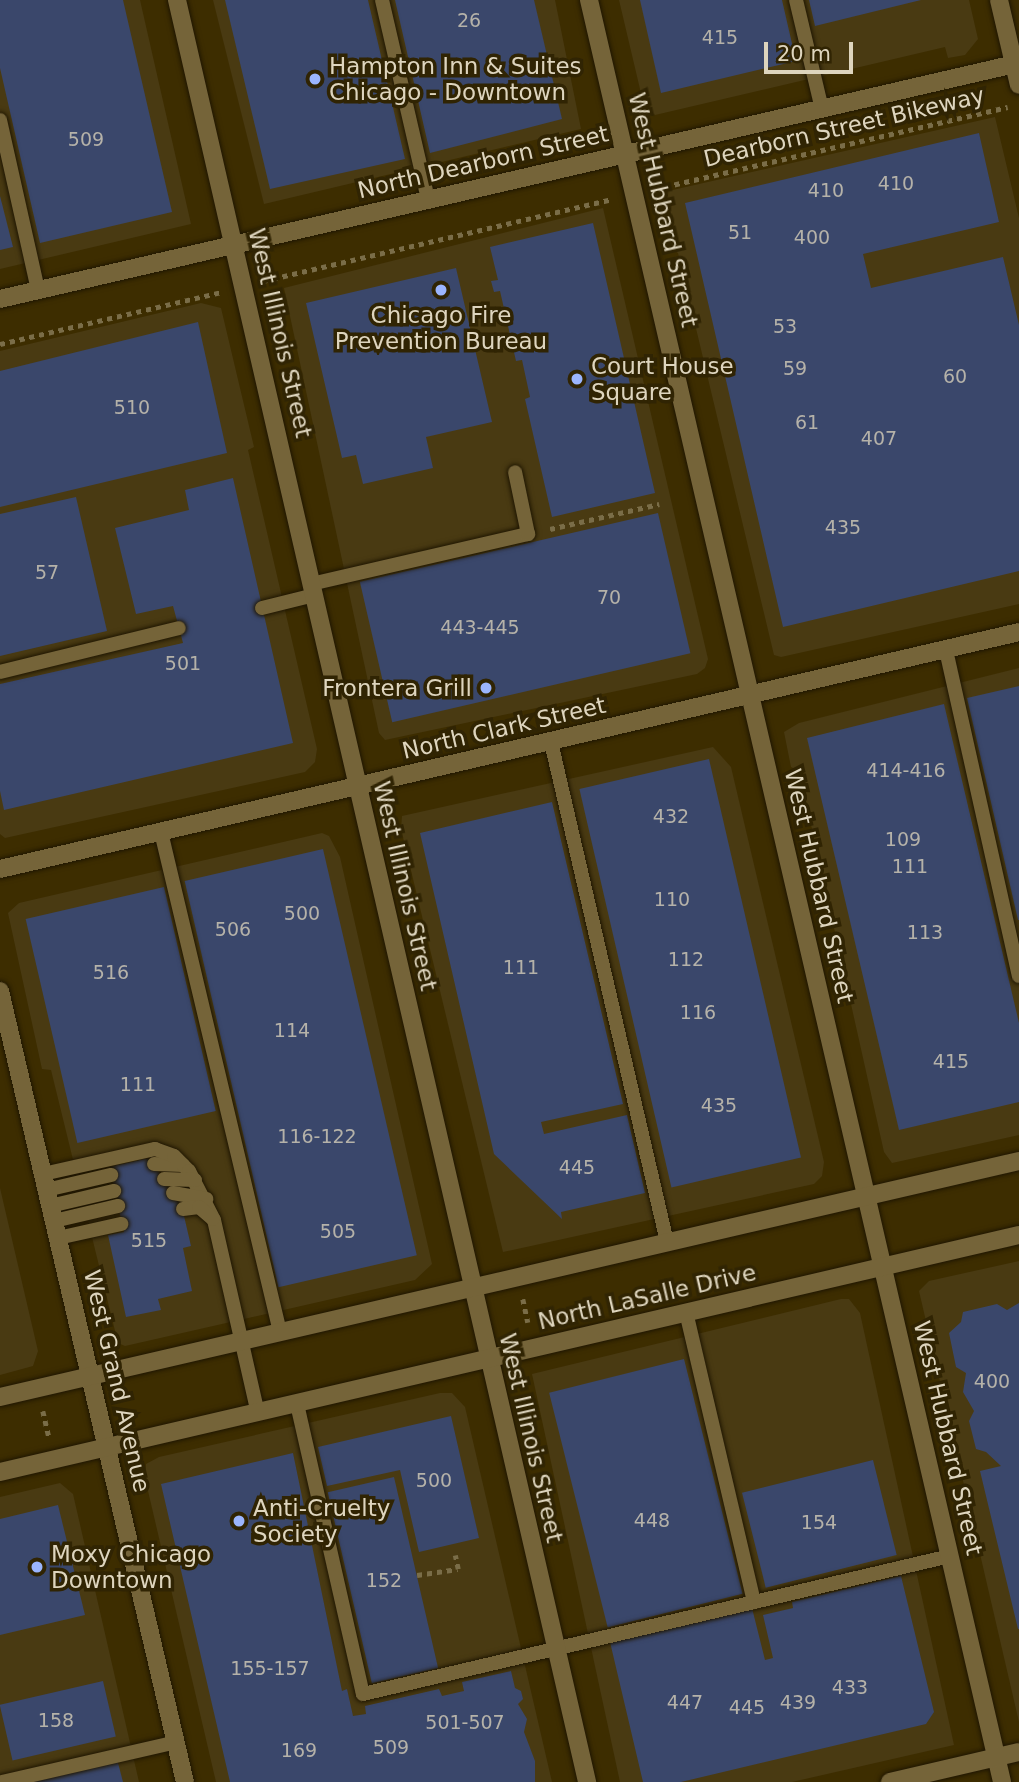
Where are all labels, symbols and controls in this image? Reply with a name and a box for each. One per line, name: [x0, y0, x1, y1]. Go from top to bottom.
house number: 26: [457, 10, 481, 32]
house number: 415: [702, 27, 738, 49]
scale bar: [767, 28, 856, 72]
text: 20 m: [777, 42, 831, 66]
place label: Hampton Inn & Suites Chicago - Downtown: [329, 52, 582, 106]
marker: Hampton Inn & Suites Chicago - Downtown: [307, 71, 323, 87]
street label: Dearborn Street Bikeway: [701, 81, 987, 173]
street label: West Hubbard Street: [623, 90, 703, 330]
street label: North Dearborn Street: [355, 120, 611, 204]
house number: 509: [68, 129, 104, 151]
house number: 410: [878, 173, 914, 195]
house number: 410: [808, 180, 844, 202]
house number: 51: [728, 222, 752, 244]
street label: West Illinois Street: [242, 226, 318, 440]
house number: 400: [794, 227, 830, 249]
marker: Chicago Fire Prevention Bureau: [433, 282, 449, 298]
place label: Chicago Fire Prevention Bureau: [335, 301, 547, 355]
house number: 53: [773, 316, 797, 338]
place label: Court House Square: [591, 352, 734, 406]
house number: 59: [783, 358, 807, 380]
house number: 60: [943, 366, 967, 388]
marker: Court House Square: [569, 371, 585, 387]
house number: 510: [114, 397, 150, 419]
house number: 61: [795, 412, 819, 434]
house number: 407: [861, 428, 897, 450]
house number: 435: [825, 517, 861, 539]
house number: 57: [35, 562, 59, 584]
house number: 70: [597, 587, 621, 609]
house number: 443-445: [440, 617, 520, 639]
house number: 501: [165, 653, 201, 675]
place label: Frontera Grill: [322, 674, 472, 702]
marker: Frontera Grill: [478, 680, 494, 696]
street label: North Clark Street: [399, 691, 609, 765]
house number: 414-416: [866, 760, 946, 782]
street label: West Hubbard Street: [779, 766, 859, 1006]
street label: West Illinois Street: [367, 779, 443, 993]
house number: 432: [653, 806, 689, 828]
house number: 109: [885, 829, 921, 851]
house number: 111: [892, 856, 928, 878]
house number: 110: [654, 889, 690, 911]
house number: 500: [284, 903, 320, 925]
house number: 506: [215, 919, 251, 941]
house number: 113: [907, 922, 943, 944]
house number: 112: [668, 949, 704, 971]
house number: 111: [503, 957, 539, 979]
house number: 516: [93, 962, 129, 984]
house number: 116: [680, 1002, 716, 1024]
house number: 114: [274, 1020, 310, 1042]
house number: 415: [933, 1051, 969, 1073]
house number: 111: [120, 1074, 156, 1096]
house number: 435: [701, 1095, 737, 1117]
house number: 116-122: [277, 1126, 357, 1148]
house number: 445: [559, 1157, 595, 1179]
house number: 505: [320, 1221, 356, 1243]
house number: 515: [131, 1230, 167, 1252]
street label: North LaSalle Drive: [535, 1258, 759, 1336]
street label: West Grand Avenue: [78, 1267, 156, 1495]
street label: West Hubbard Street: [908, 1318, 988, 1558]
street label: West Illinois Street: [493, 1331, 569, 1545]
house number: 400: [974, 1371, 1010, 1393]
house number: 500: [416, 1470, 452, 1492]
place label: Anti-Cruelty Society: [253, 1494, 390, 1548]
house number: 448: [634, 1510, 670, 1532]
house number: 154: [801, 1512, 837, 1534]
marker: Anti-Cruelty Society: [231, 1513, 247, 1529]
place label: Moxy Chicago Downtown: [51, 1540, 211, 1594]
marker: Moxy Chicago Downtown: [29, 1559, 45, 1575]
house number: 152: [366, 1570, 402, 1592]
house number: 155-157: [230, 1658, 310, 1680]
house number: 433: [832, 1677, 868, 1699]
house number: 447: [667, 1692, 703, 1714]
house number: 439: [780, 1692, 816, 1714]
house number: 445: [729, 1697, 765, 1719]
house number: 158: [38, 1710, 74, 1732]
house number: 501-507: [425, 1712, 505, 1734]
house number: 509: [373, 1737, 409, 1759]
house number: 169: [281, 1740, 317, 1762]

